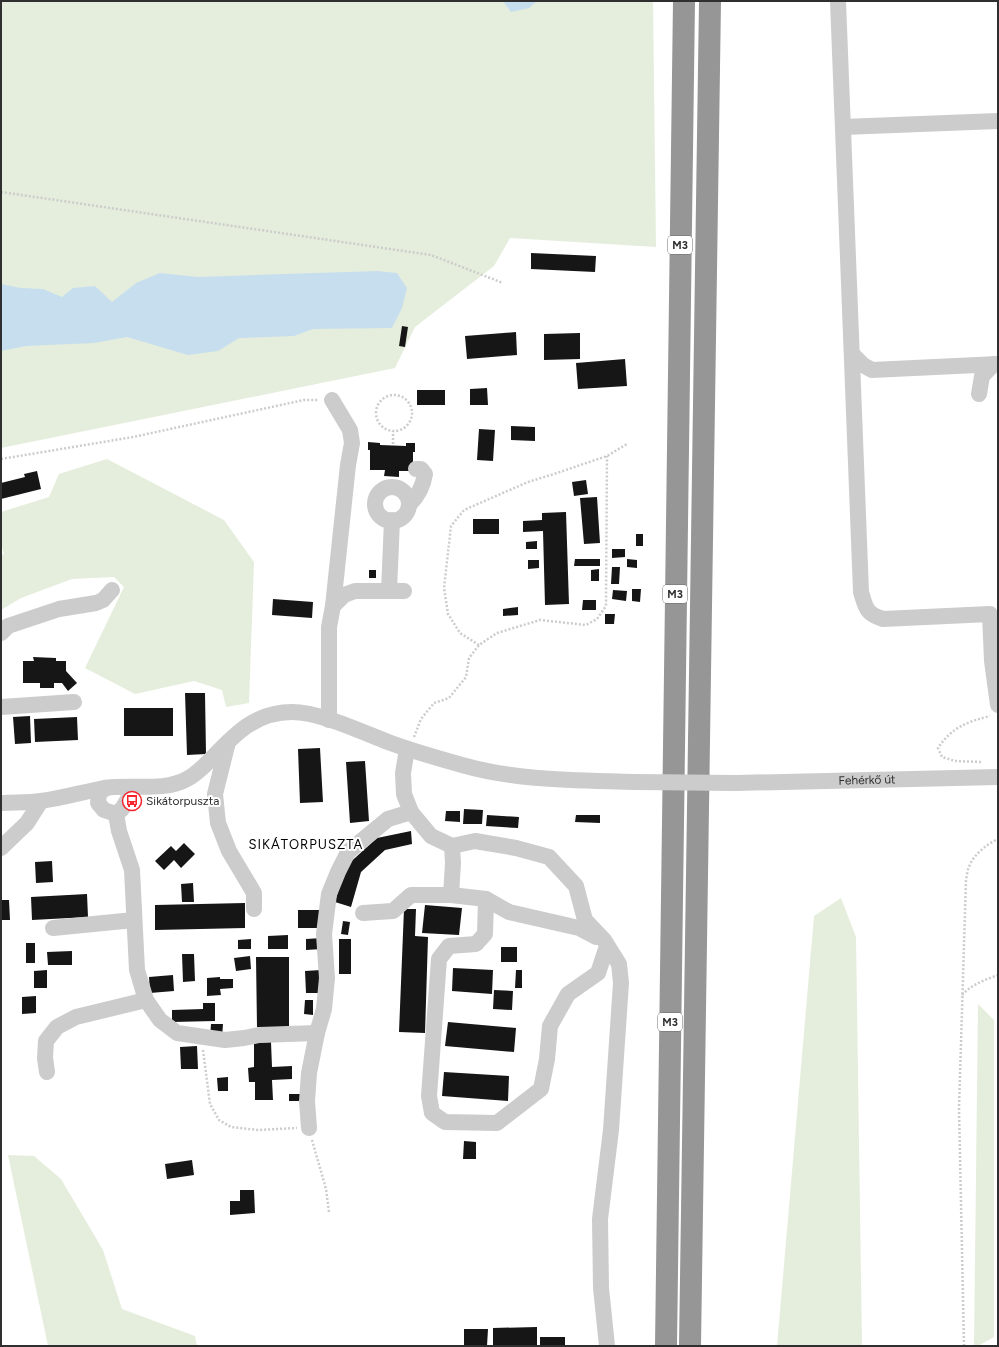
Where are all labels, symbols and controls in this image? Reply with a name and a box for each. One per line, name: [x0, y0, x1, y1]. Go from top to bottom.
road number: M3: [668, 236, 692, 254]
road number: M3: [663, 585, 687, 603]
street label: Fehérkő út: [838, 772, 896, 788]
bus stop icon: Sikátorpuszta: [121, 790, 143, 812]
place label: Sikátorpuszta: [146, 794, 219, 808]
district label: SIKÁTORPUSZTA: [249, 837, 363, 852]
road number: M3: [658, 1013, 682, 1031]

